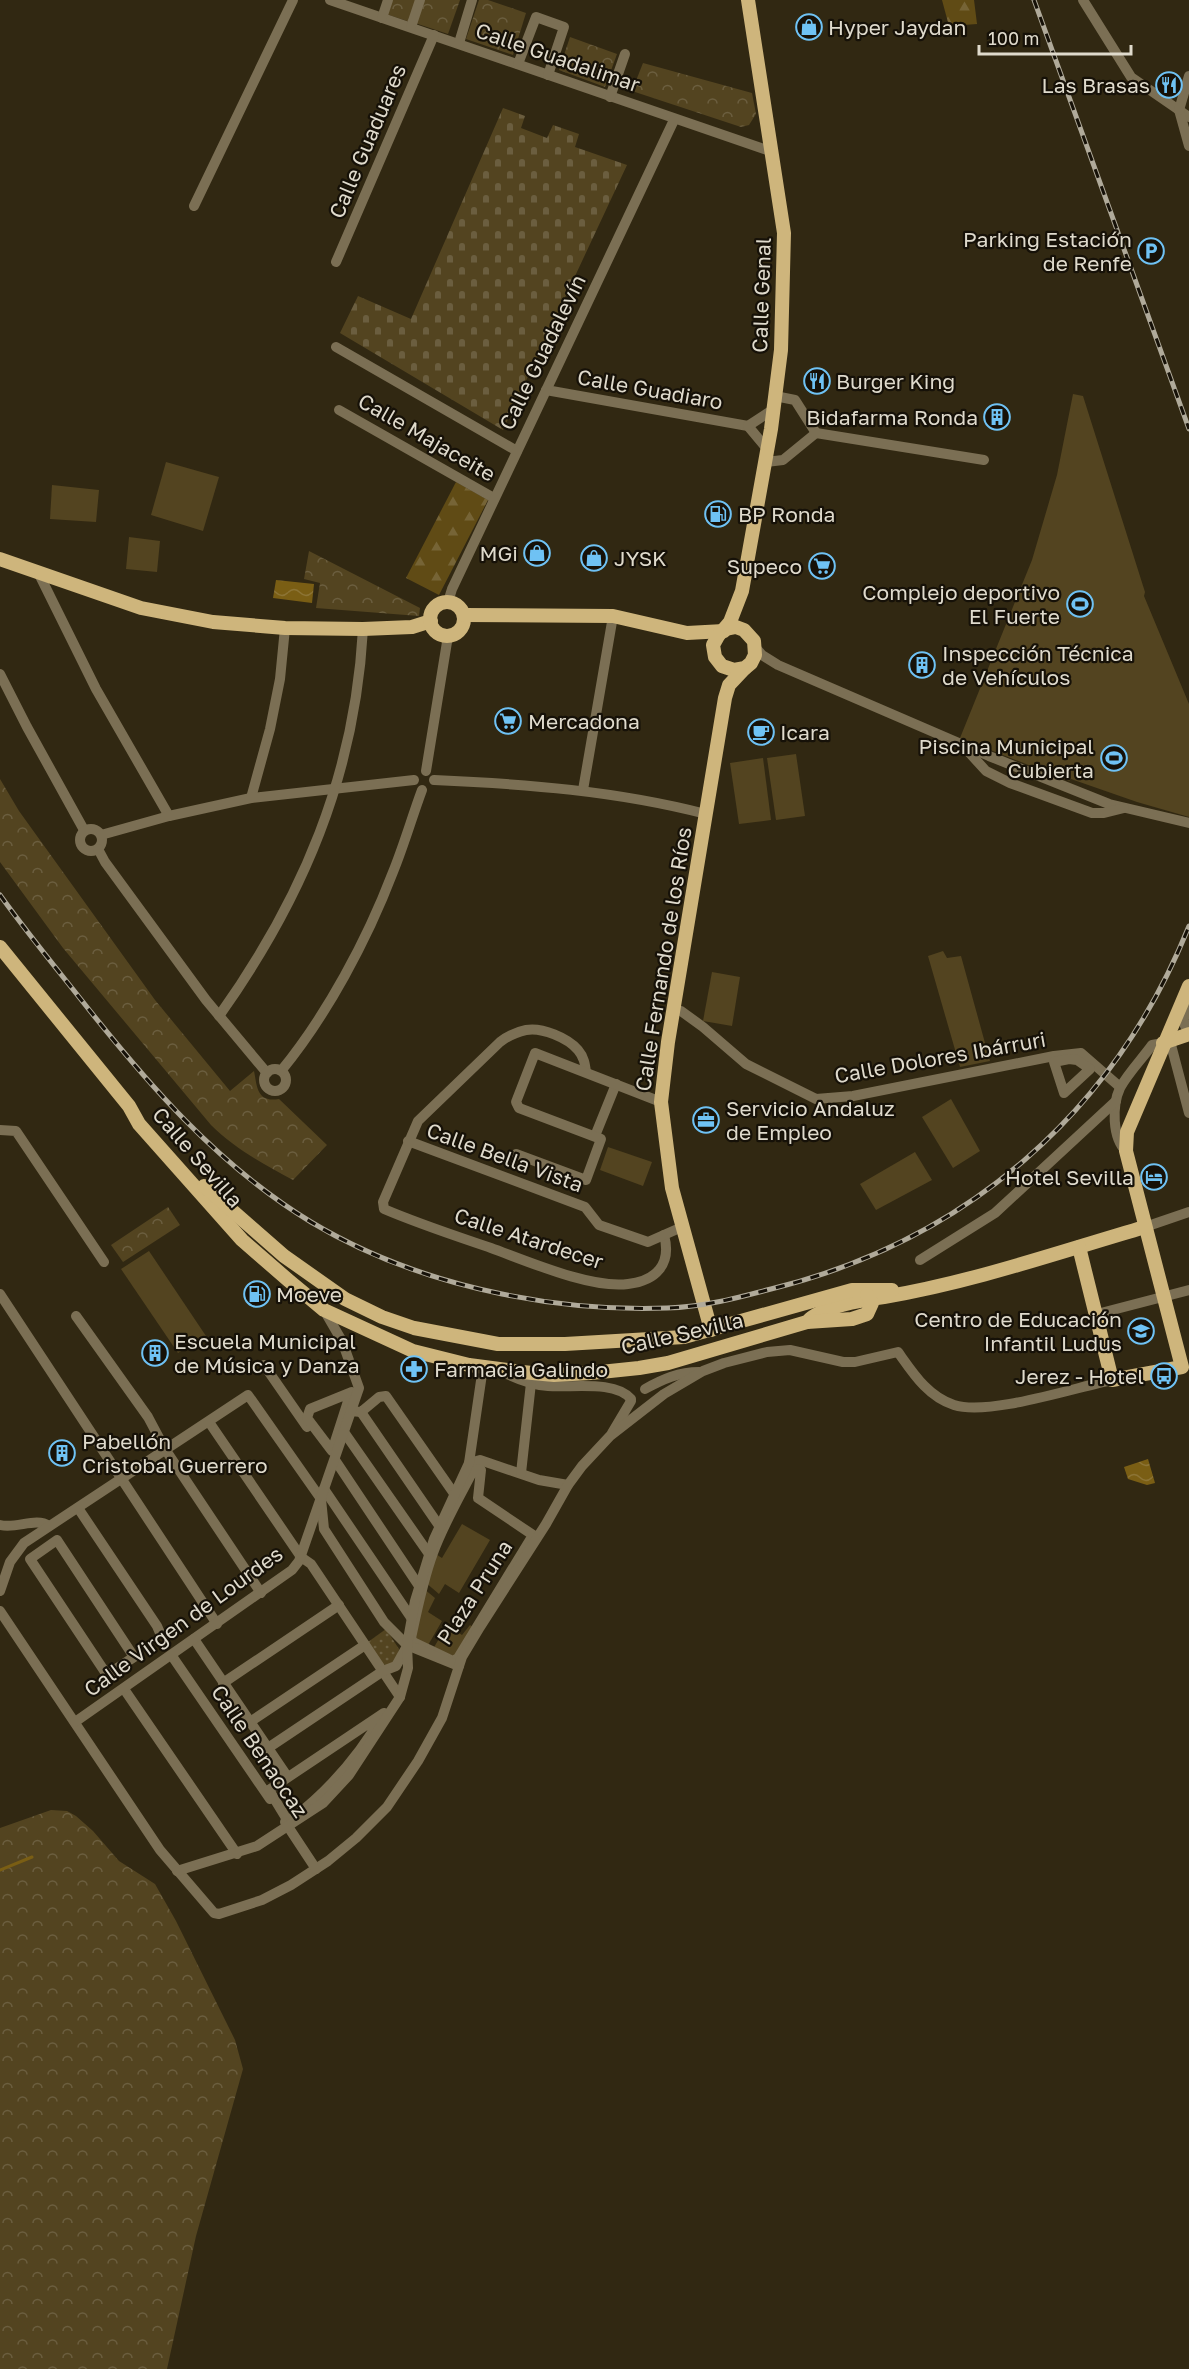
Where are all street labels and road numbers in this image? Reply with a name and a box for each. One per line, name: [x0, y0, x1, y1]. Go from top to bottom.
street label: Calle Guadalimar: [472, 17, 644, 97]
street label: Calle Guaduares: [323, 60, 411, 222]
street label: Calle Genal: [746, 237, 776, 353]
street label: Calle Guadalevín: [493, 270, 591, 434]
street label: Calle Guadiaro: [575, 363, 725, 415]
street label: Calle Majaceite: [354, 387, 500, 487]
street label: Calle Fernando de los Ríos: [629, 825, 697, 1093]
street label: Calle Dolores Ibárruri: [832, 1026, 1048, 1088]
street label: Calle Sevilla: [147, 1101, 249, 1213]
street label: Calle Bella Vista: [423, 1117, 587, 1197]
street label: Calle Atardecer: [451, 1202, 607, 1274]
street label: Calle Sevilla: [618, 1306, 746, 1360]
street label: Plaza Pruna: [431, 1535, 517, 1649]
street label: Calle Virgen de Lourdes: [79, 1540, 287, 1702]
street label: Calle Benaocaz: [206, 1680, 314, 1822]

